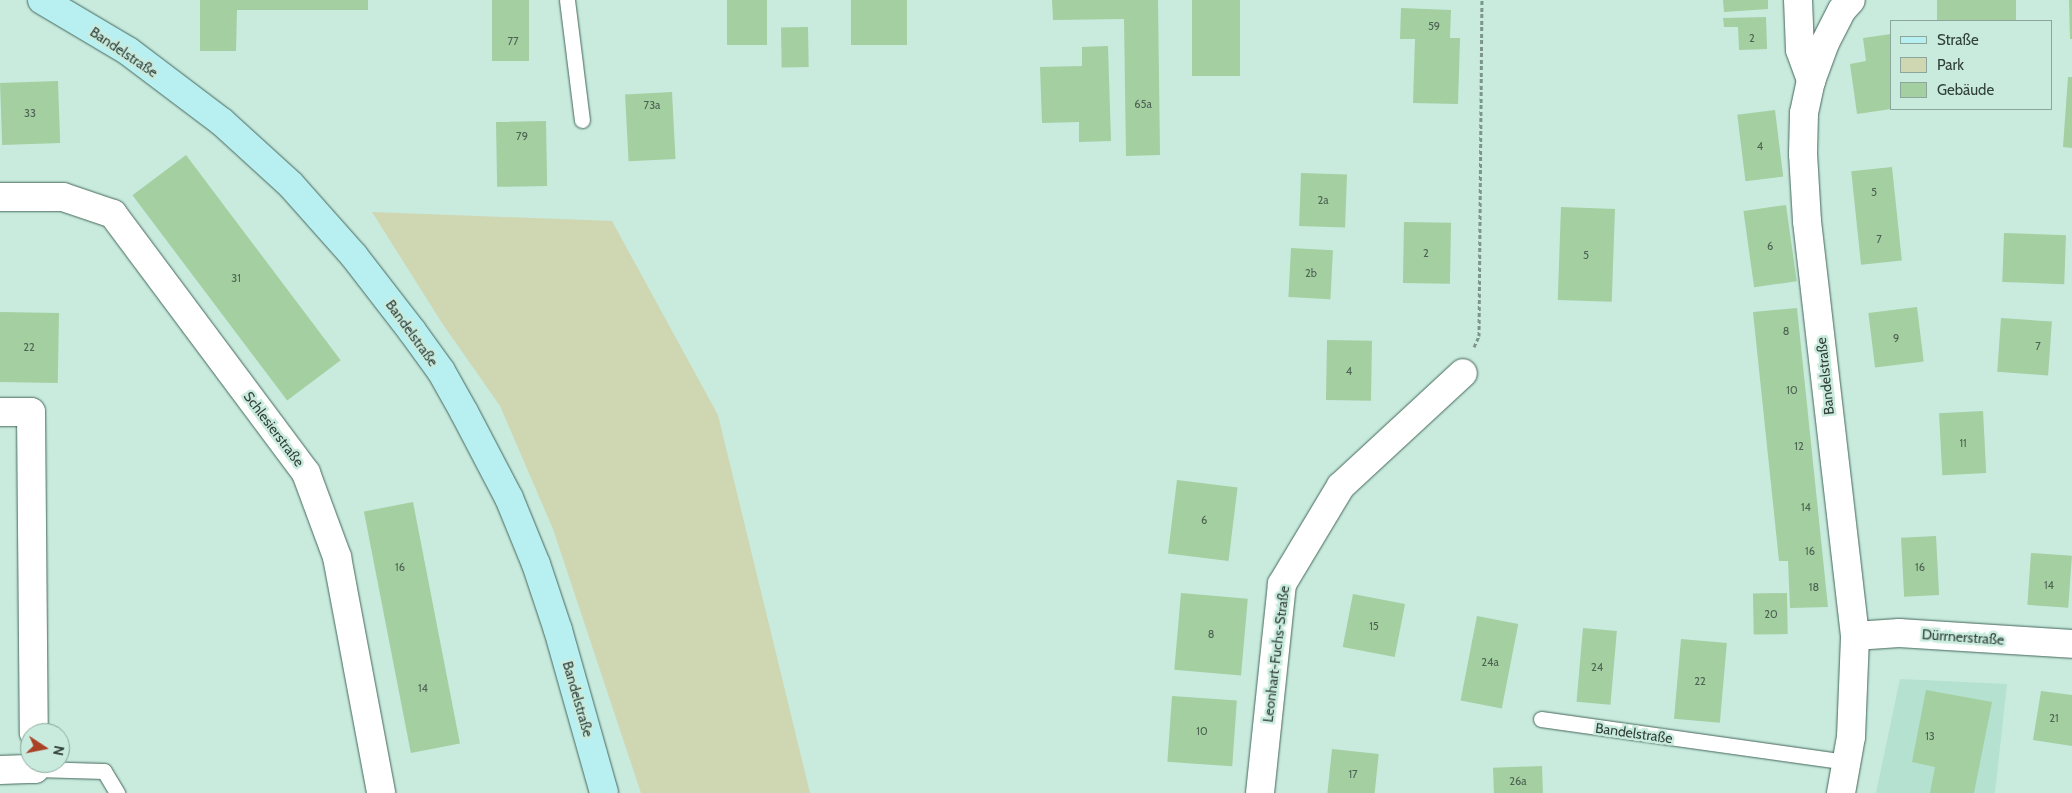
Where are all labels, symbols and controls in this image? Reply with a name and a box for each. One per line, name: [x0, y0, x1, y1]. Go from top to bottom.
house number: 59: [1428, 19, 1440, 33]
legend: [1890, 20, 2052, 110]
street label: Bandelstraße: [87, 23, 161, 81]
house number: 2: [1749, 31, 1755, 45]
text: Straße: [1937, 31, 1979, 49]
house number: 77: [507, 34, 519, 48]
text: Park: [1937, 56, 1964, 74]
text: Gebäude: [1937, 81, 1994, 99]
house number: 65a: [1134, 97, 1152, 111]
house number: 73a: [644, 98, 660, 112]
house number: 33: [24, 106, 36, 120]
house number: 79: [516, 129, 528, 143]
house number: 4: [1757, 139, 1763, 153]
house number: 5: [1871, 185, 1877, 199]
house number: 2a: [1317, 193, 1329, 207]
house number: 7: [1876, 232, 1882, 246]
house number: 6: [1767, 239, 1773, 253]
house number: 2: [1423, 246, 1429, 260]
house number: 5: [1583, 248, 1589, 262]
house number: 2b: [1305, 266, 1317, 280]
house number: 31: [231, 271, 241, 285]
street label: Bandelstraße: [382, 297, 442, 369]
house number: 8: [1783, 324, 1789, 338]
house number: 9: [1893, 331, 1899, 345]
street label: Bandelstraße: [1813, 336, 1837, 416]
house number: 7: [2035, 339, 2041, 353]
house number: 22: [23, 340, 35, 354]
house number: 4: [1346, 364, 1352, 378]
house number: 10: [1786, 383, 1798, 397]
street label: Schlesierstraße: [240, 388, 308, 470]
house number: 11: [1959, 436, 1967, 450]
house number: 12: [1794, 439, 1804, 453]
house number: 14: [1801, 500, 1811, 514]
house number: 6: [1201, 513, 1207, 527]
house number: 16: [1805, 544, 1815, 558]
house number: 16: [395, 560, 405, 574]
house number: 16: [1915, 560, 1925, 574]
house number: 14: [2044, 578, 2054, 592]
house number: 18: [1809, 580, 1819, 594]
street label: Leonhart-Fuchs-Straße: [1259, 585, 1293, 723]
house number: 20: [1764, 607, 1778, 621]
house number: 15: [1369, 619, 1379, 633]
street label: Dürrnerstraße: [1921, 626, 2005, 648]
house number: 8: [1208, 627, 1214, 641]
house number: 24a: [1481, 655, 1499, 669]
street label: Bandelstraße: [559, 659, 597, 739]
house number: 24: [1591, 660, 1603, 674]
house number: 22: [1694, 674, 1706, 688]
house number: 14: [418, 681, 428, 695]
house number: 21: [2049, 711, 2059, 725]
street label: Bandelstraße: [1594, 719, 1674, 747]
north arrow: [20, 723, 70, 773]
house number: 10: [1196, 724, 1208, 738]
house number: 13: [1925, 729, 1935, 743]
text: N: [49, 744, 69, 757]
house number: 17: [1348, 767, 1358, 781]
house number: 26a: [1509, 774, 1527, 788]

